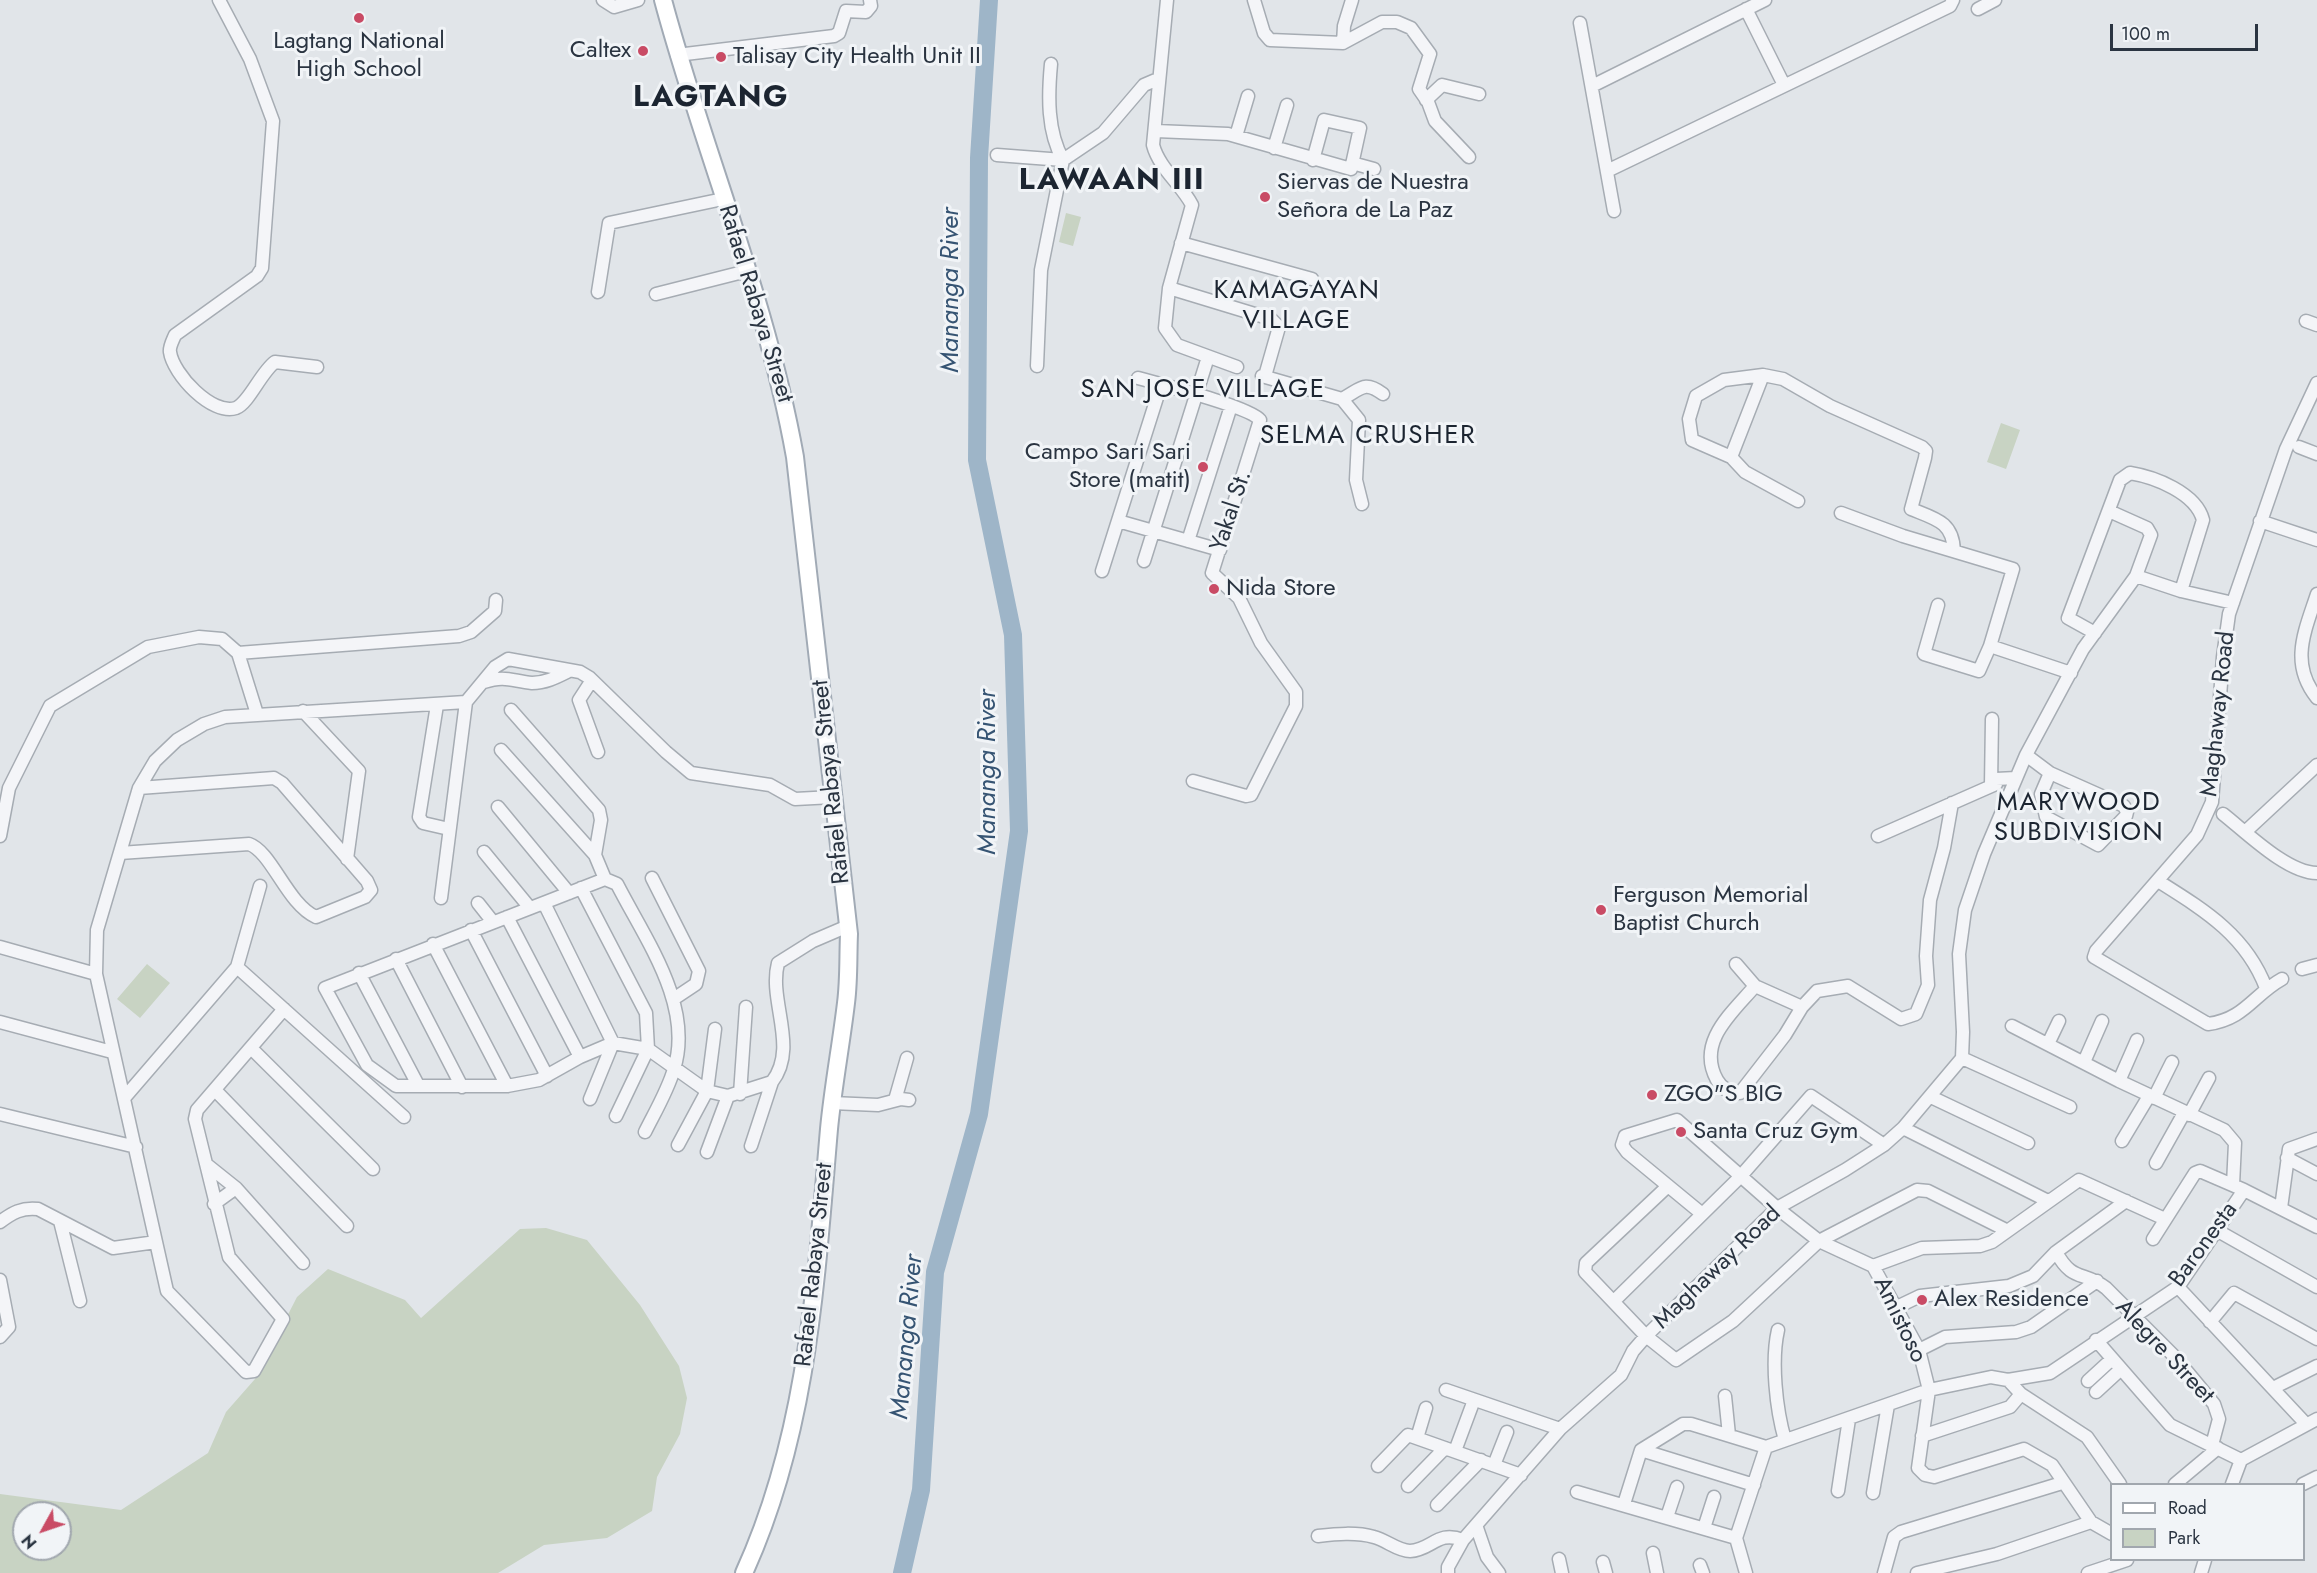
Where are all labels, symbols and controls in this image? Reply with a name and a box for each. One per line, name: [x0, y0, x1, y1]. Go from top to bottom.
marker: Lagtang National High School: [352, 11, 366, 25]
scale bar: [2113, 12, 2262, 50]
text: 100 m: [2121, 21, 2170, 47]
place label: Lagtang National High School: [273, 28, 445, 84]
place label: Caltex: [570, 37, 631, 65]
place label: Talisay City Health Unit II: [733, 43, 981, 71]
marker: Caltex: [636, 44, 650, 58]
marker: Talisay City Health Unit II: [714, 50, 728, 64]
district label: LAGTANG: [633, 81, 789, 117]
district label: LAWAAN III: [1019, 164, 1205, 200]
place label: Siervas de Nuestra Señora de La Paz: [1277, 169, 1469, 225]
marker: Siervas de Nuestra Señora de La Paz: [1258, 190, 1272, 204]
street label: Rafael Rabaya Street: [711, 202, 799, 406]
water label: Mananga River: [936, 207, 968, 373]
district label: KAMAGAYAN VILLAGE: [1214, 276, 1380, 338]
district label: SAN JOSE VILLAGE: [1080, 375, 1326, 407]
district label: SELMA CRUSHER: [1260, 421, 1476, 453]
place label: Campo Sari Sari Store (matit): [1025, 439, 1191, 495]
marker: Campo Sari Sari Store (matit): [1196, 460, 1210, 474]
street label: Yakal St.: [1205, 467, 1259, 555]
place label: Nida Store: [1226, 575, 1336, 603]
marker: Nida Store: [1207, 582, 1221, 596]
street label: Maghaway Road: [2196, 630, 2242, 798]
street label: Rafael Rabaya Street: [807, 678, 857, 886]
water label: Mananga River: [973, 689, 1005, 855]
district label: MARYWOOD SUBDIVISION: [1994, 788, 2164, 850]
place label: Ferguson Memorial Baptist Church: [1613, 882, 1809, 938]
marker: Ferguson Memorial Baptist Church: [1594, 903, 1608, 917]
place label: ZGO"S BIG: [1664, 1081, 1783, 1109]
marker: ZGO"S BIG: [1645, 1088, 1659, 1102]
place label: Santa Cruz Gym: [1693, 1118, 1859, 1146]
marker: Santa Cruz Gym: [1674, 1125, 1688, 1139]
street label: Rafael Rabaya Street: [790, 1161, 840, 1369]
street label: Baronesta: [2164, 1197, 2244, 1293]
street label: Maghaway Road: [1648, 1200, 1788, 1336]
water label: Mananga River: [885, 1253, 931, 1421]
street label: Amistoso: [1866, 1272, 1932, 1368]
place label: Alex Residence: [1934, 1286, 2089, 1314]
marker: Alex Residence: [1915, 1293, 1929, 1307]
street label: Alegre Street: [2108, 1294, 2220, 1410]
legend: [2110, 1483, 2305, 1561]
text: Road: [2168, 1495, 2207, 1521]
north arrow: [12, 1501, 72, 1561]
text: Park: [2168, 1525, 2200, 1551]
text: N: [16, 1529, 42, 1554]

